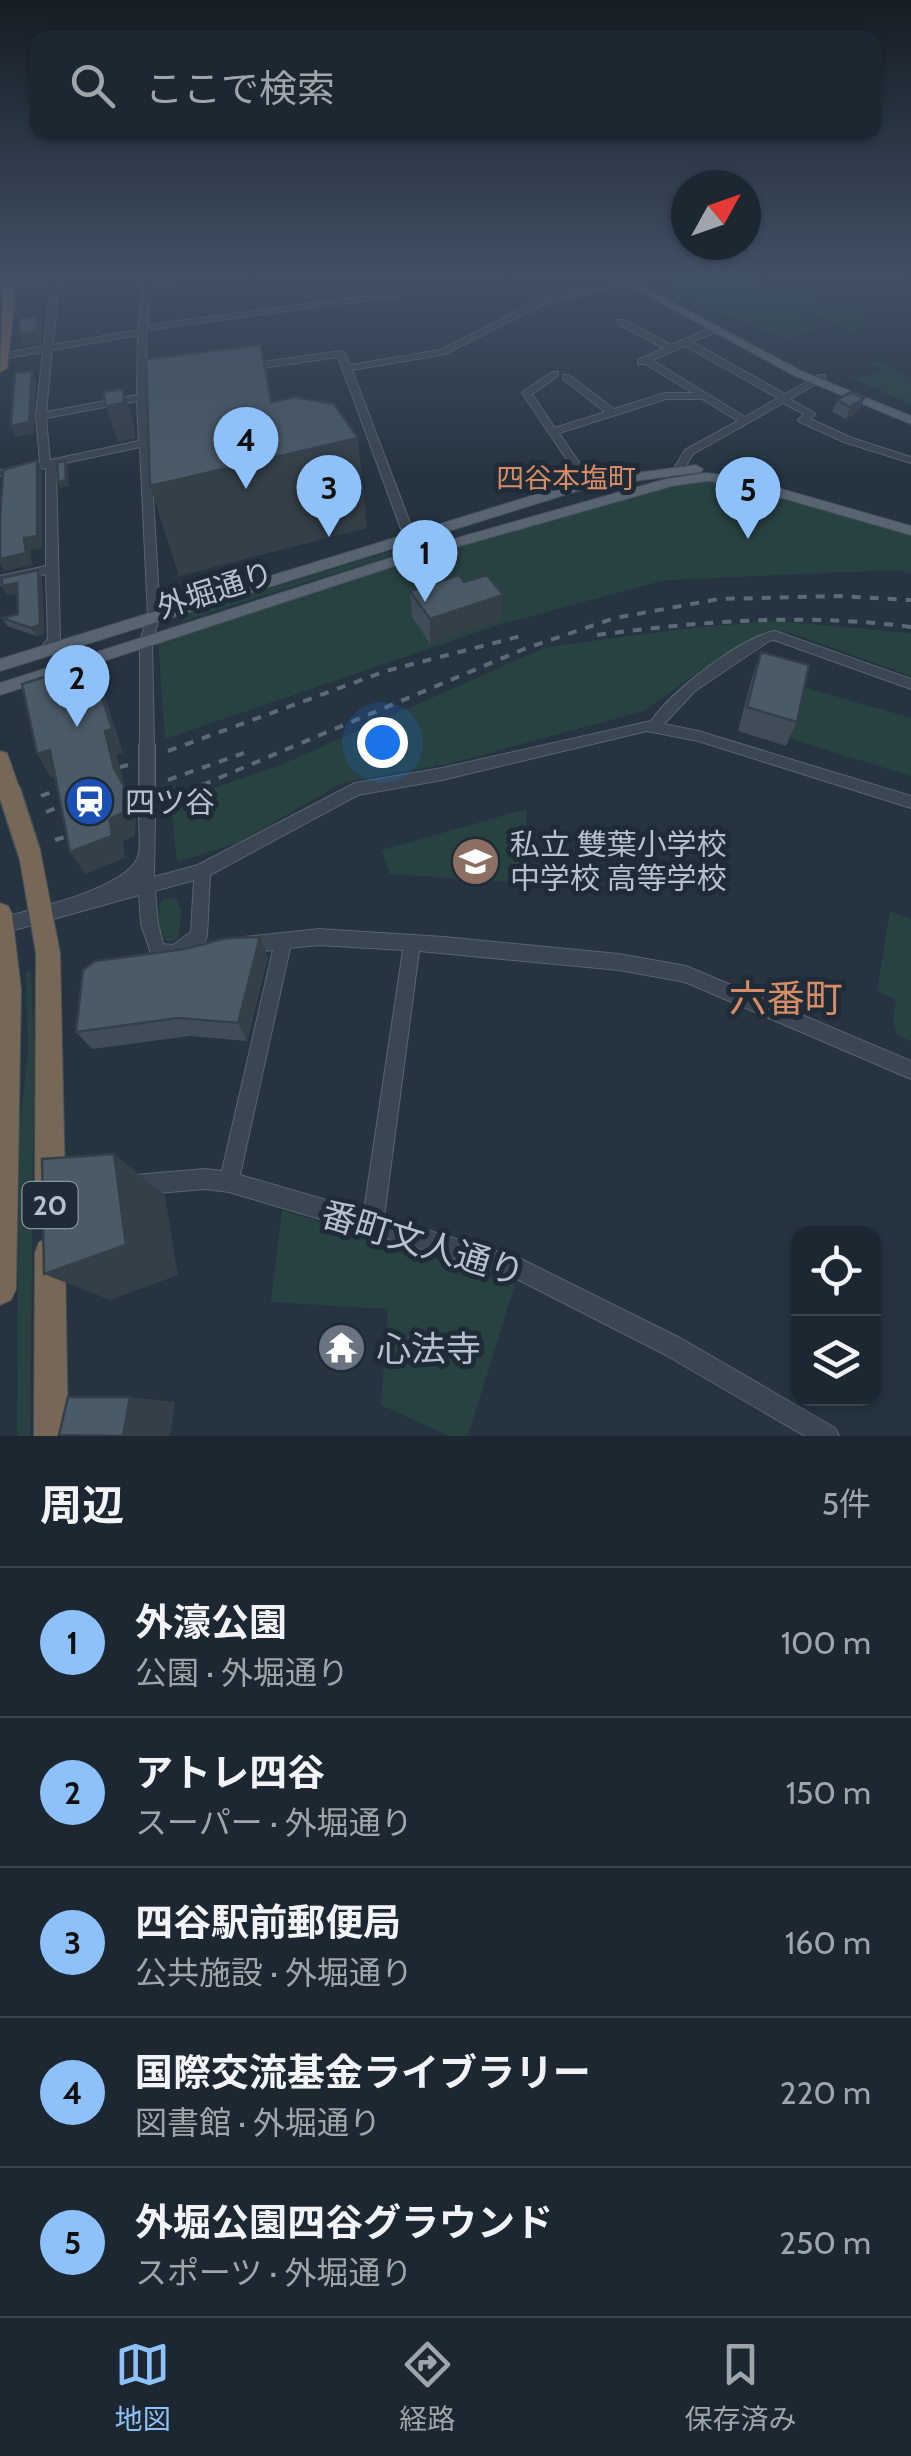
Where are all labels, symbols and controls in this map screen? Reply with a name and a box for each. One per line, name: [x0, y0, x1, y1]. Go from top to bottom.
search box: [30, 30, 881, 140]
icon: search: [65, 58, 120, 113]
text: ここで検索: [145, 65, 335, 112]
north arrow: [671, 170, 761, 260]
pin: 4: [214, 406, 278, 489]
pin: 3: [296, 454, 362, 537]
pin: 5: [716, 456, 780, 539]
district label: 四谷本塩町: [496, 461, 636, 495]
pin: 1: [392, 520, 458, 602]
street label: 外堀通り: [152, 554, 278, 626]
pin: 2: [44, 644, 110, 727]
your location: [357, 717, 408, 768]
station icon: 四ツ谷: [64, 776, 116, 828]
place label: 四ツ谷: [125, 784, 215, 821]
place label: 私立 雙葉小学校 中学校 高等学校: [510, 826, 727, 897]
school or university icon: 私立 雙葉小学校 中学校 高等学校: [449, 835, 501, 887]
district label: 六番町: [729, 975, 843, 1022]
road number: 20: [22, 1182, 78, 1228]
street label: 番町文人通り: [316, 1192, 530, 1294]
map controls: [791, 1226, 881, 1406]
button: locate: [791, 1226, 881, 1316]
button: layers: [791, 1316, 881, 1406]
temple icon: 心法寺: [315, 1322, 367, 1374]
place label: 心法寺: [376, 1327, 481, 1370]
text: 周辺: [40, 1479, 124, 1531]
text: 5件: [822, 1484, 871, 1523]
text: 外濠公園: [135, 1599, 287, 1646]
text: 1: [67, 1623, 78, 1662]
text: 100 m: [781, 1623, 871, 1662]
text: 公園 · 外堀通り: [135, 1653, 349, 1692]
text: アトレ四谷: [135, 1749, 325, 1796]
text: 2: [64, 1773, 81, 1812]
text: 150 m: [786, 1773, 871, 1812]
text: スーパー · 外堀通り: [135, 1803, 413, 1842]
text: 四谷駅前郵便局: [135, 1899, 401, 1946]
text: 3: [64, 1923, 81, 1962]
text: 160 m: [785, 1923, 871, 1962]
text: 公共施設 · 外堀通り: [135, 1953, 413, 1992]
text: 国際交流基金ライブラリー: [135, 2049, 591, 2096]
text: 4: [63, 2073, 82, 2112]
text: 220 m: [780, 2073, 871, 2112]
text: 図書館 · 外堀通り: [135, 2103, 381, 2142]
text: 外堀公園四谷グラウンド: [135, 2199, 553, 2246]
text: 5: [64, 2223, 81, 2262]
text: 250 m: [779, 2223, 871, 2262]
text: スポーツ · 外堀通り: [135, 2253, 412, 2292]
tab: 地図: [114, 2337, 171, 2437]
tab: 経路: [399, 2337, 456, 2437]
tab: 保存済み: [684, 2337, 797, 2437]

